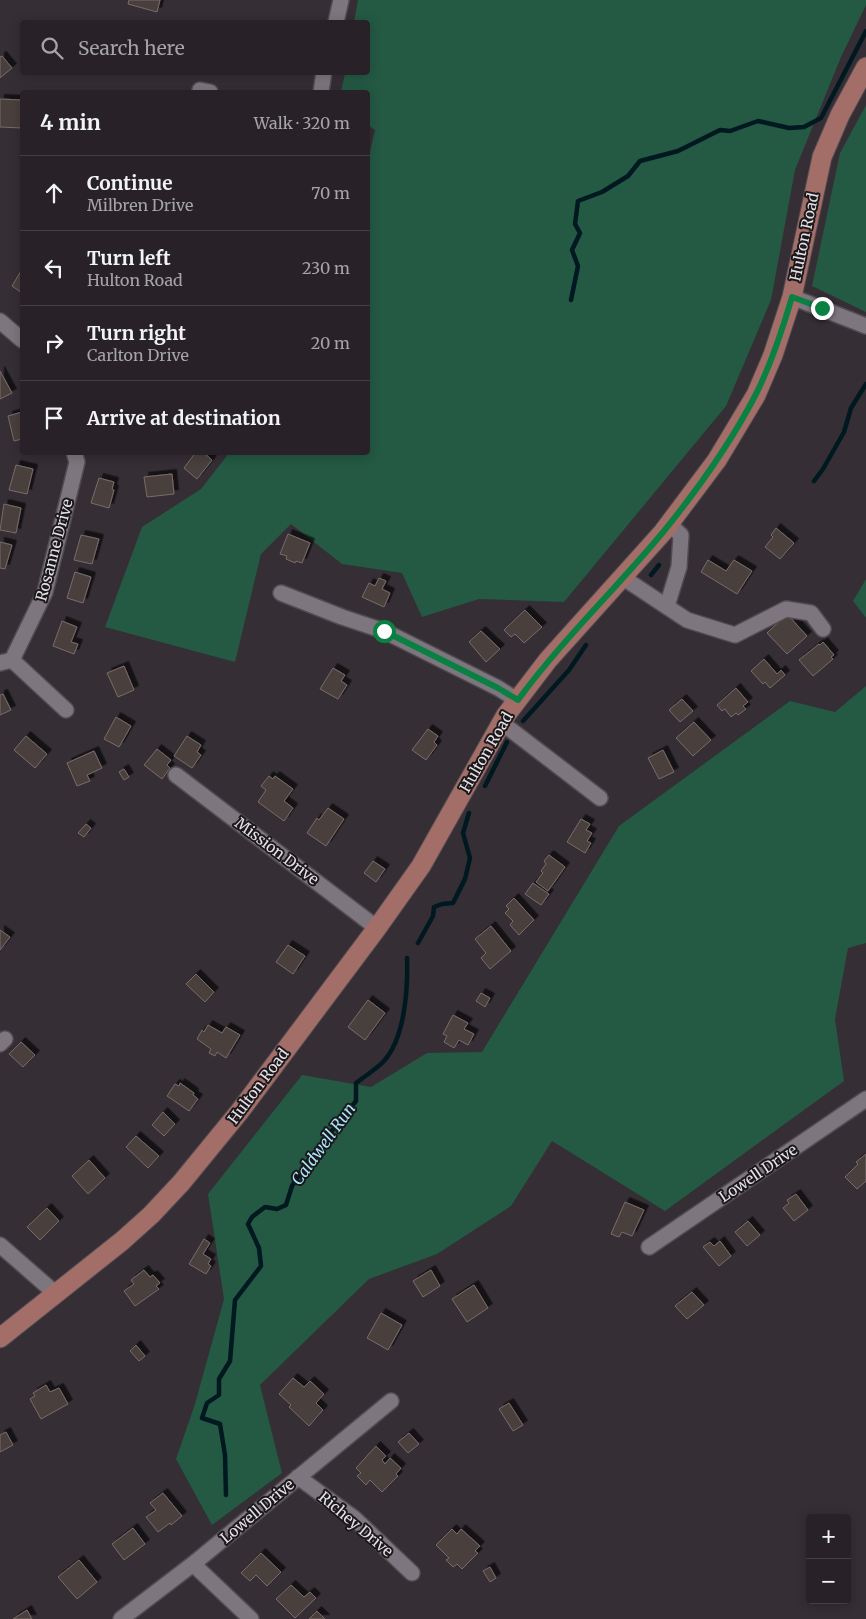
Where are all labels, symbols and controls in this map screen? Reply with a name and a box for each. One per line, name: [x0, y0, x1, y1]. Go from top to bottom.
search box: [20, 20, 370, 75]
icon: search: [38, 34, 66, 62]
text: Search here: [78, 36, 185, 60]
text: 4 min: [40, 109, 101, 136]
text: Walk · 320 m: [254, 113, 350, 133]
text: Continue: [87, 171, 173, 195]
icon: ahead: [40, 179, 68, 207]
text: 70 m: [311, 183, 350, 203]
street label: Hulton Road: [785, 191, 823, 283]
text: Milbren Drive: [87, 195, 193, 215]
text: Turn left: [87, 246, 171, 270]
icon: left: [40, 254, 68, 282]
text: 230 m: [302, 258, 350, 278]
text: Hulton Road: [87, 270, 183, 290]
route end: [811, 297, 834, 320]
text: Turn right: [87, 321, 186, 345]
icon: right: [40, 329, 68, 357]
text: 20 m: [311, 333, 350, 353]
text: Carlton Drive: [87, 345, 189, 365]
icon: arrive: [40, 404, 68, 432]
text: Arrive at destination: [87, 406, 281, 430]
street label: Rosanne Drive: [31, 497, 77, 603]
route start: [373, 620, 396, 643]
street label: Hulton Road: [455, 708, 517, 796]
street label: Mission Drive: [231, 813, 323, 889]
street label: Hulton Road: [223, 1044, 293, 1128]
water label: Caldwell Run: [287, 1099, 359, 1189]
street label: Lowell Drive: [715, 1140, 801, 1206]
street label: Lowell Drive: [216, 1475, 298, 1547]
street label: Richey Drive: [315, 1487, 397, 1561]
map controls: [806, 1514, 851, 1604]
button: +: [806, 1514, 851, 1559]
button: −: [806, 1559, 851, 1604]

